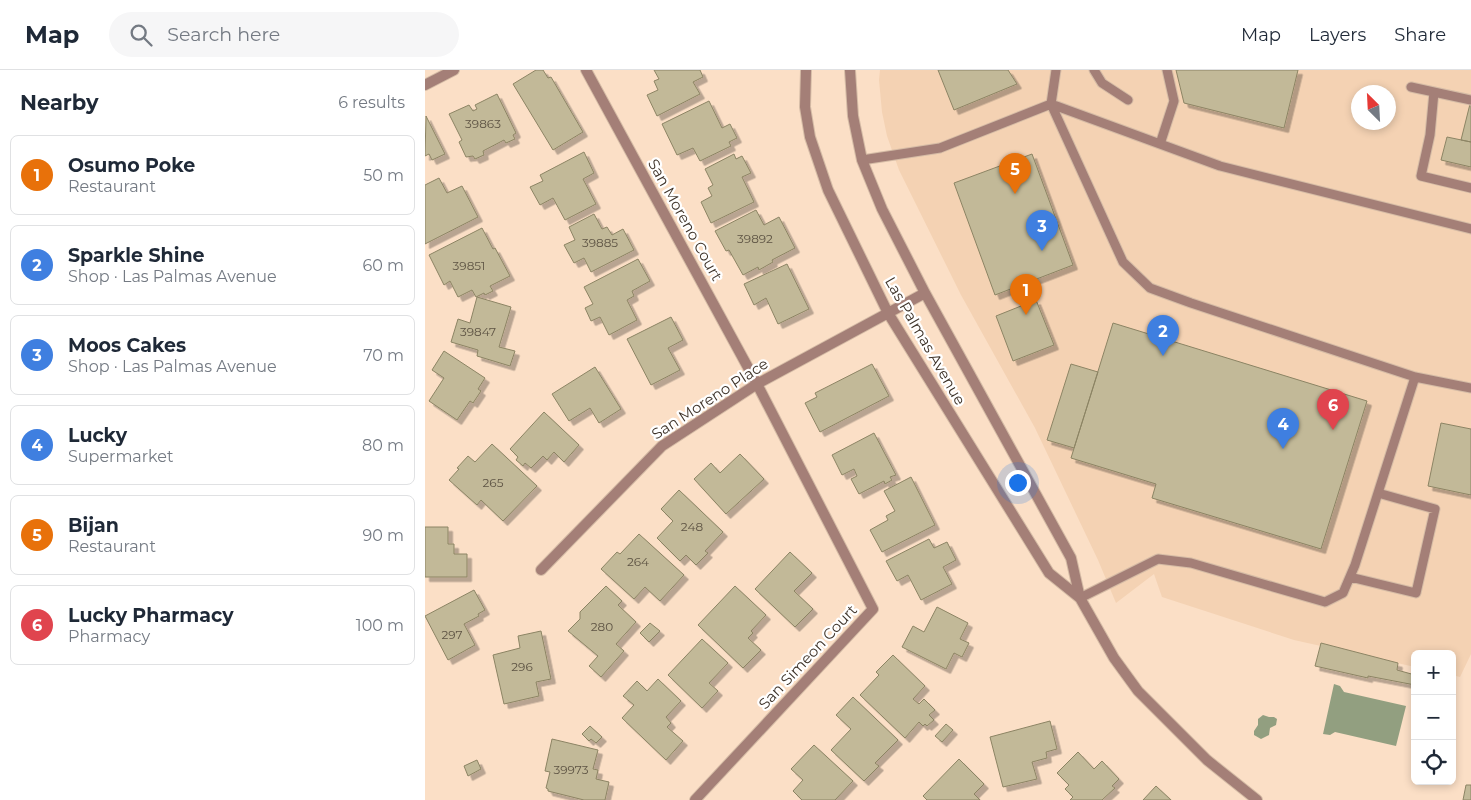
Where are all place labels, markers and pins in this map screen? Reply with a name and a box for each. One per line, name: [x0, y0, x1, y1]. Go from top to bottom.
pin: 5: [999, 153, 1031, 194]
pin: 3: [1026, 210, 1058, 251]
pin: 1: [1010, 274, 1042, 315]
pin: 2: [1147, 315, 1179, 356]
pin: 6: [1317, 389, 1349, 430]
pin: 4: [1267, 408, 1299, 449]

